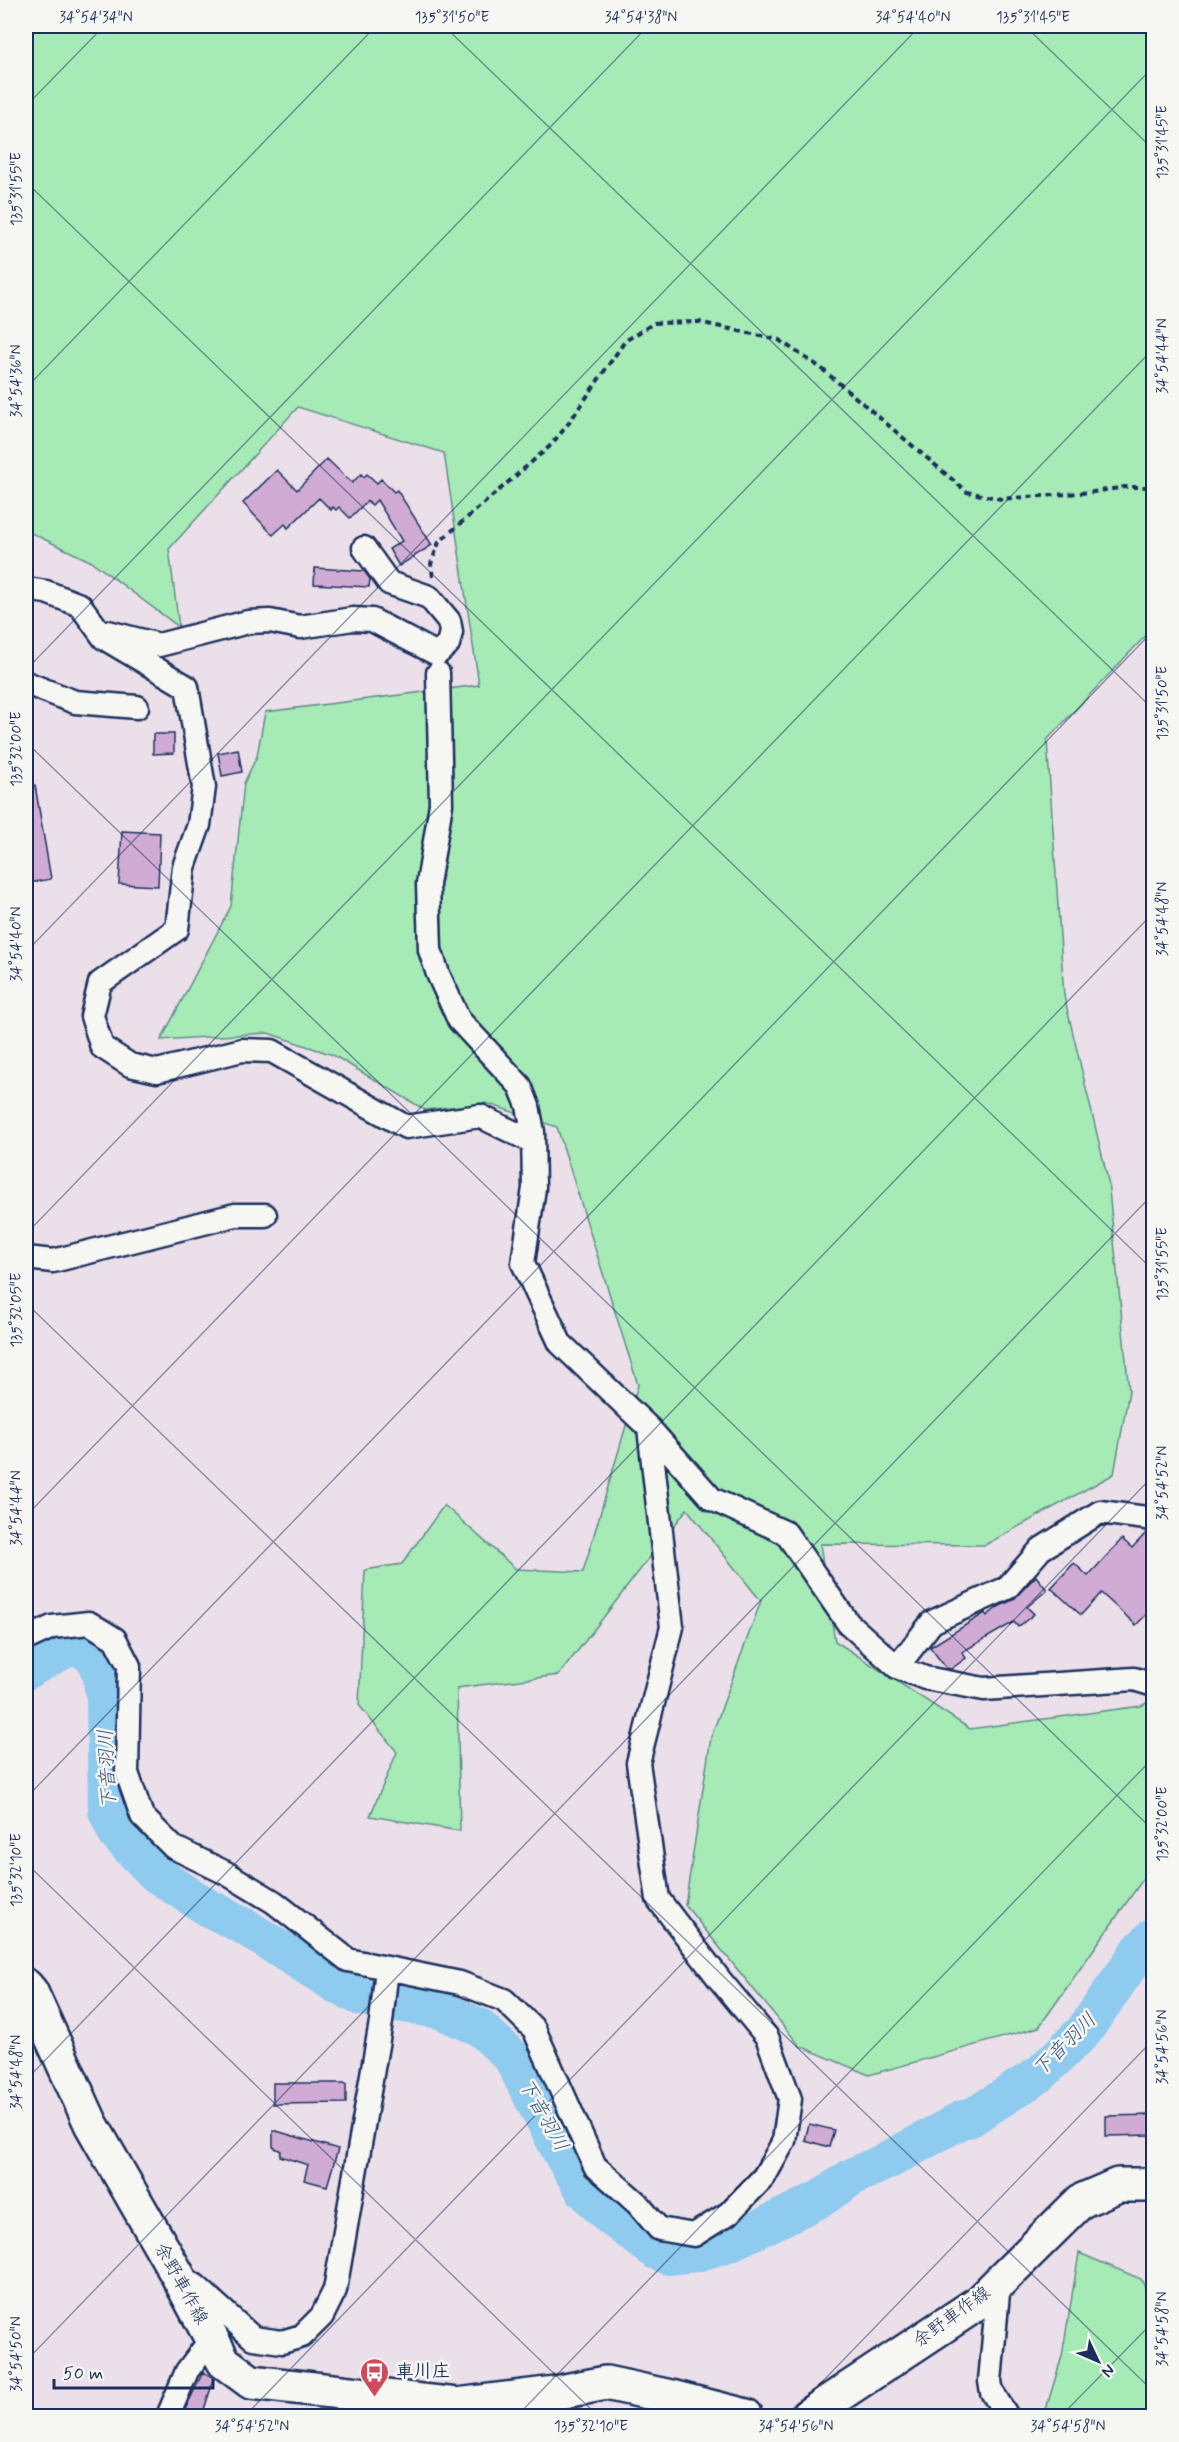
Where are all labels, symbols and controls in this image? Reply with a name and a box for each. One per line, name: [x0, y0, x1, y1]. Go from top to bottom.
text: 34°54'34"N: [59, 8, 133, 28]
text: 135°31'50"E: [415, 8, 490, 28]
text: 34°54'38"N: [605, 8, 677, 28]
text: 34°54'40"N: [875, 8, 951, 28]
text: 135°31'45"E: [996, 8, 1070, 28]
text: 135°31'45"E: [1153, 105, 1173, 179]
text: 135°31'55"E: [7, 152, 27, 226]
text: 34°54'44"N: [1153, 318, 1173, 394]
text: 34°54'36"N: [7, 345, 27, 417]
text: 135°31'50"E: [1153, 665, 1173, 740]
text: 135°32'00"E: [7, 711, 27, 787]
text: 34°54'48"N: [1153, 882, 1173, 956]
text: 34°54'40"N: [7, 906, 27, 982]
text: 135°31'55"E: [1153, 1227, 1173, 1301]
text: 135°32'05"E: [7, 1272, 27, 1347]
text: 34°54'52"N: [1153, 1446, 1173, 1520]
text: 34°54'44"N: [7, 1470, 27, 1546]
water label: 下音羽川: [92, 1728, 124, 1810]
text: 135°32'00"E: [1153, 1786, 1173, 1862]
text: 135°32'10"E: [7, 1833, 27, 1907]
water label: 下音羽川: [1027, 2007, 1103, 2083]
text: 34°54'56"N: [1153, 2010, 1173, 2085]
text: 34°54'48"N: [7, 2035, 27, 2109]
water label: 下音羽川: [512, 2073, 574, 2157]
street label: 余野車作線: [149, 2239, 213, 2329]
street label: 余野車作線: [909, 2281, 995, 2353]
text: 34°54'58"N: [1153, 2292, 1173, 2366]
text: 34°54'50"N: [7, 2316, 27, 2392]
north arrow: [1068, 2331, 1128, 2391]
scale bar: [54, 2352, 213, 2390]
bus stop icon: 車川庄: [359, 2356, 391, 2398]
text: N: [1096, 2359, 1119, 2382]
place label: 車川庄: [396, 2360, 450, 2384]
text: 50 m: [63, 2362, 103, 2386]
text: 34°54'52"N: [215, 2417, 289, 2437]
text: 135°32'10"E: [554, 2417, 628, 2437]
text: 34°54'56"N: [759, 2417, 834, 2437]
text: 34°54'58"N: [1031, 2417, 1105, 2437]

